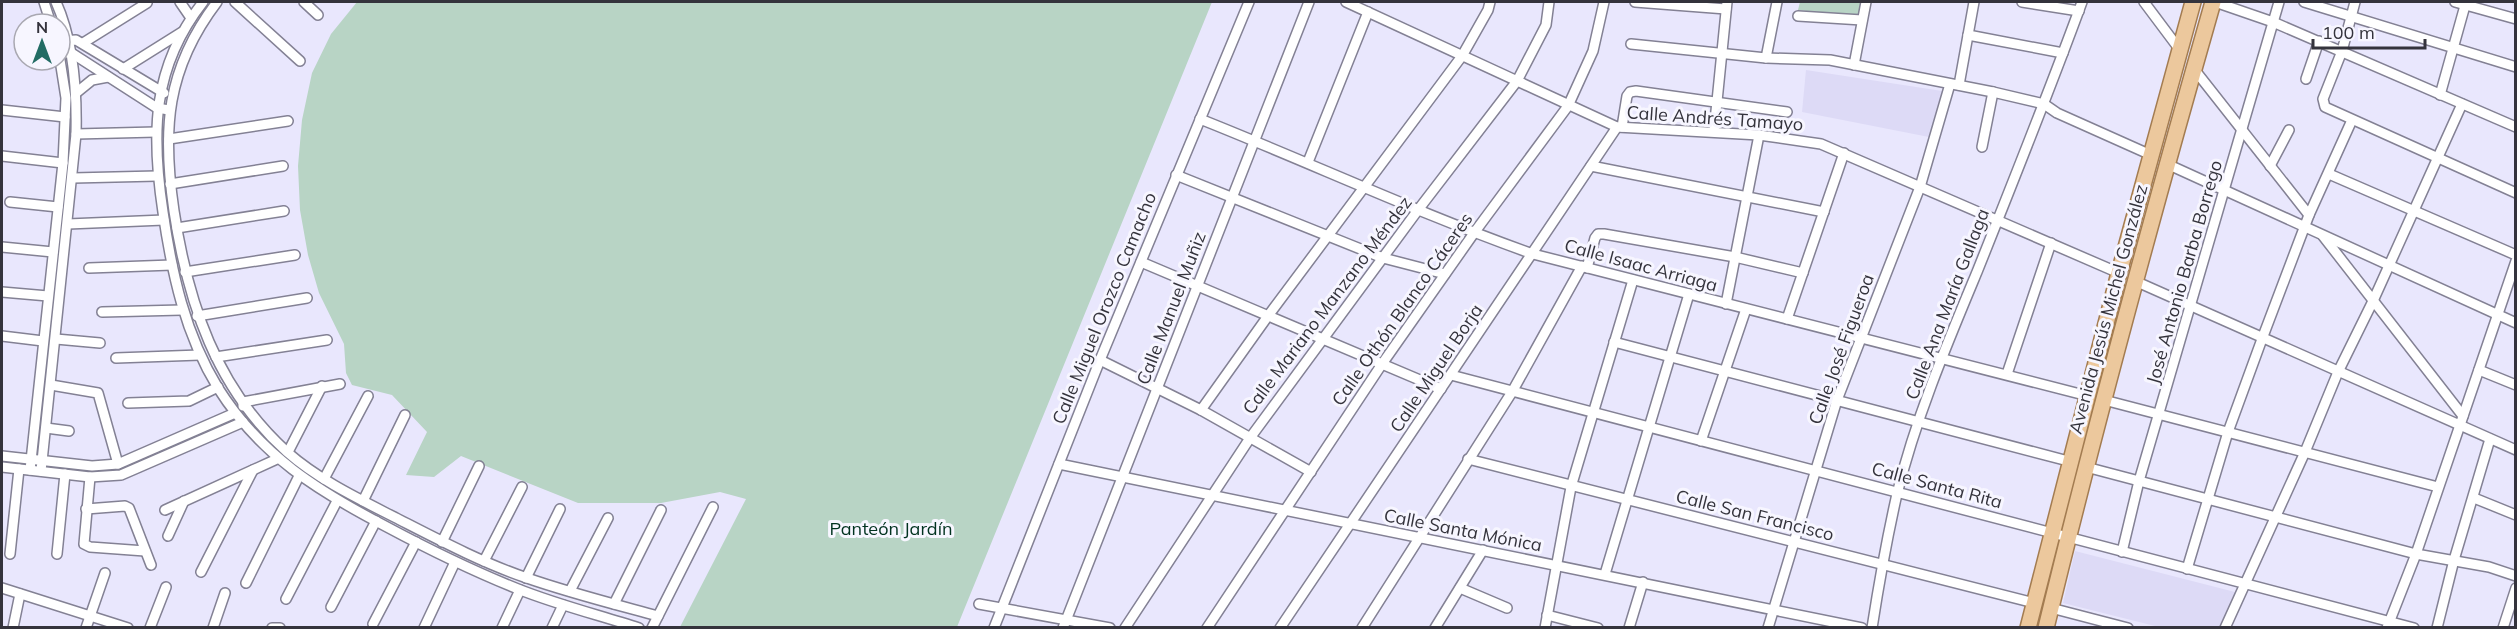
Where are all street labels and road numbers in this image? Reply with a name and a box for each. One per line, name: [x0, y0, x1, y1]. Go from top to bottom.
street label: Calle Andrés Tamayo: [1626, 100, 1804, 136]
street label: José Antonio Barba Borrego: [2141, 157, 2227, 387]
street label: Avenida Jesús Michel González: [2064, 182, 2152, 436]
street label: Calle Miguel Orozco Camacho: [1047, 189, 1161, 427]
street label: Calle Mariano Manzano Méndez: [1237, 191, 1417, 419]
street label: Calle Ana María Gallaga: [1900, 205, 1994, 403]
street label: Calle Othón Blanco Cáceres: [1326, 208, 1478, 410]
street label: Calle Manuel Muñiz: [1131, 228, 1211, 388]
street label: Calle Isaac Arriaga: [1562, 233, 1720, 297]
street label: Calle José Figueroa: [1803, 271, 1879, 427]
street label: Calle Miguel Borja: [1385, 299, 1487, 437]
street label: Calle Santa Rita: [1869, 457, 2005, 513]
street label: Calle San Francisco: [1674, 484, 1836, 546]
street label: Calle Santa Mónica: [1382, 503, 1544, 557]

